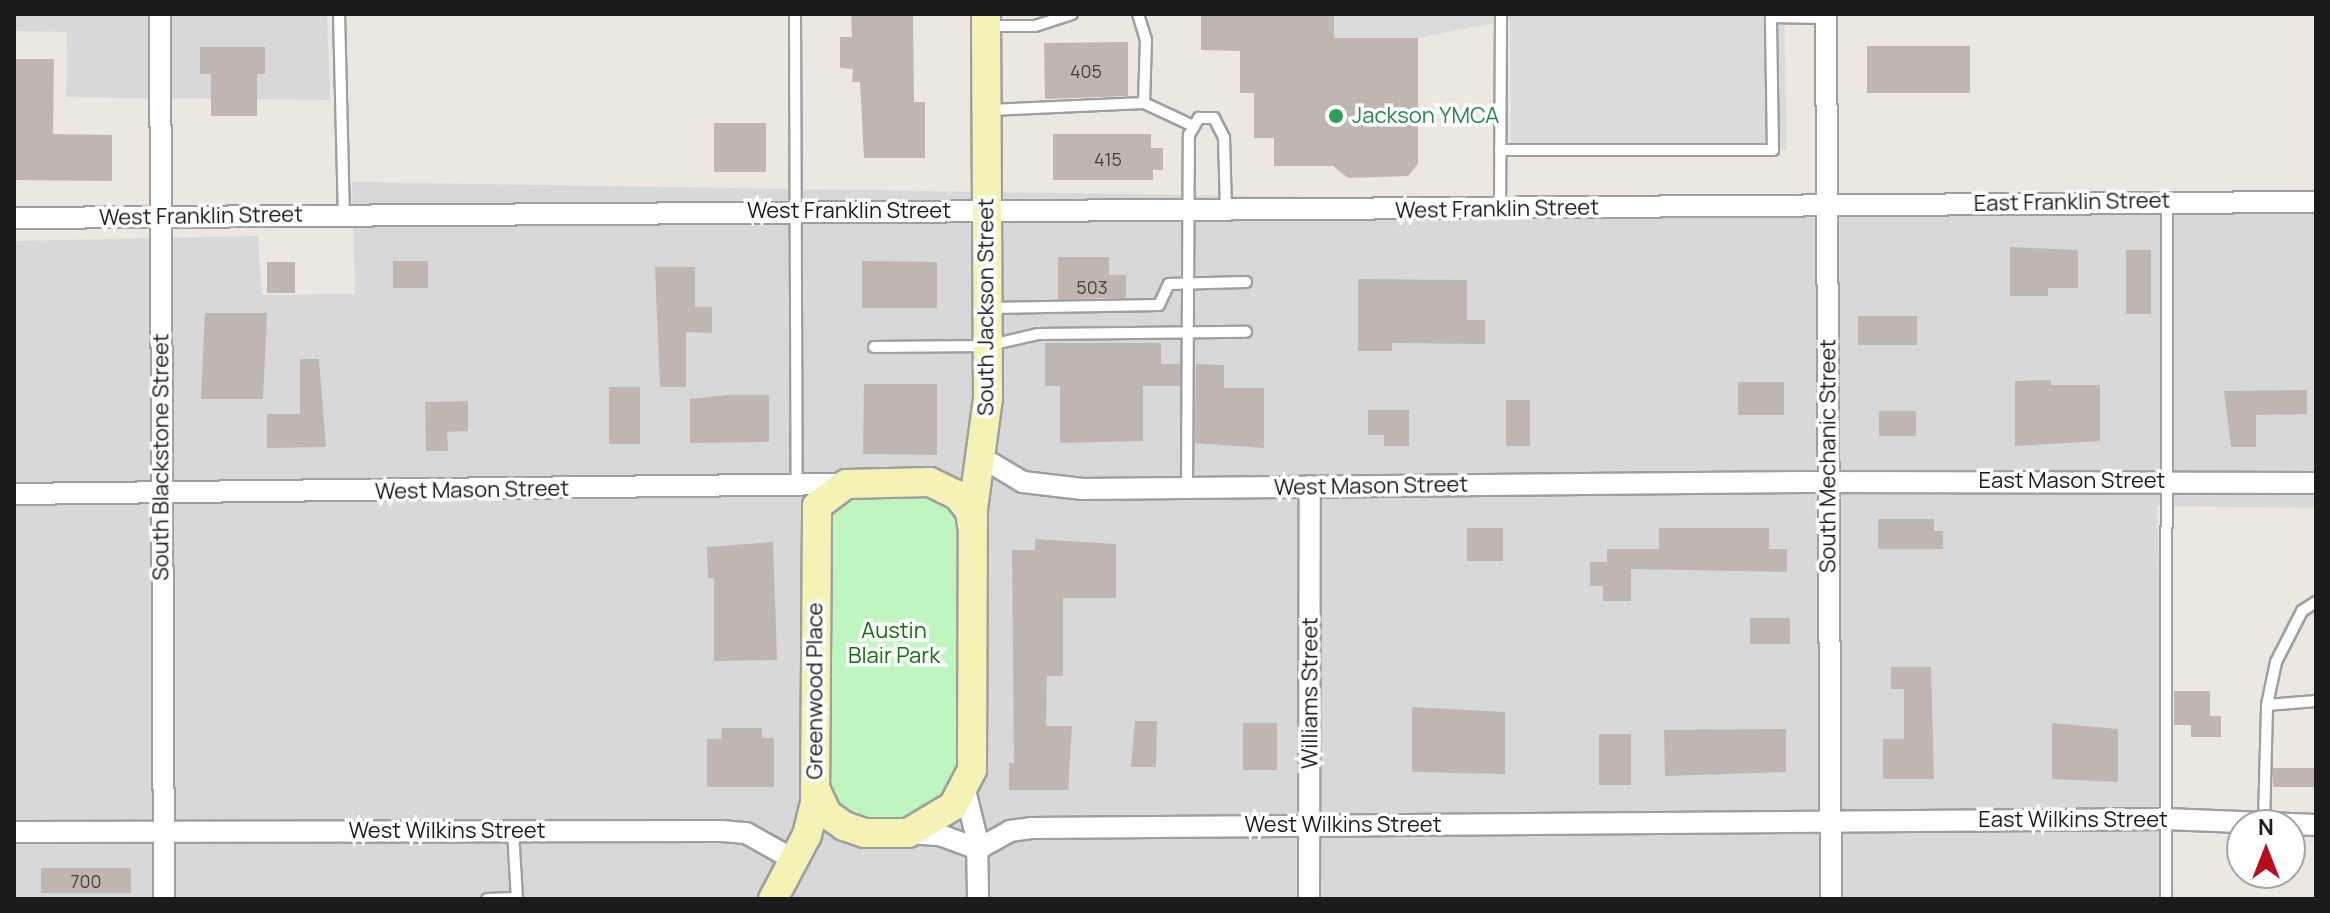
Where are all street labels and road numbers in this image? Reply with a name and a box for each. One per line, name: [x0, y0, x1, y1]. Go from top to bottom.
street label: East Franklin Street: [1973, 187, 2171, 217]
street label: West Franklin Street: [1395, 194, 1599, 224]
street label: West Franklin Street: [747, 198, 951, 224]
street label: South Jackson Street: [973, 198, 999, 416]
street label: West Franklin Street: [99, 201, 303, 231]
street label: South Blackstone Street: [148, 333, 174, 581]
street label: South Mechanic Street: [1815, 339, 1841, 573]
street label: East Mason Street: [1979, 468, 2165, 494]
street label: West Mason Street: [1274, 471, 1468, 501]
street label: West Mason Street: [375, 475, 569, 505]
street label: Greenwood Place: [802, 603, 828, 779]
street label: Williams Street: [1297, 617, 1323, 769]
street label: East Wilkins Street: [1978, 807, 2168, 833]
street label: West Wilkins Street: [1245, 812, 1441, 838]
street label: West Wilkins Street: [349, 818, 545, 844]

